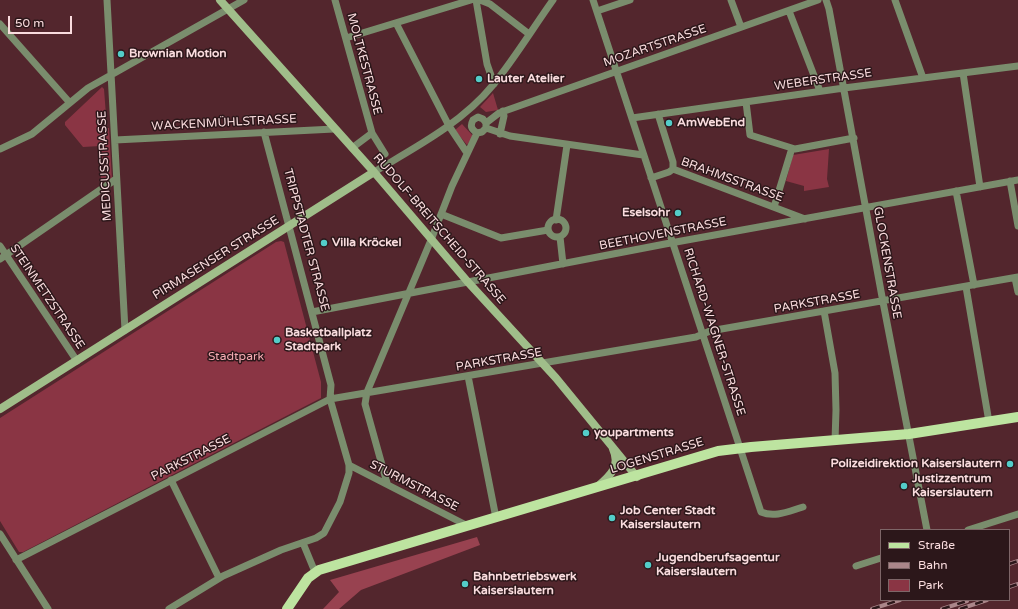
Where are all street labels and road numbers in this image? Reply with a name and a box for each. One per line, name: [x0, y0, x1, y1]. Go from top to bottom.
street label: MOLTKESTRASSE: [344, 12, 384, 116]
street label: MOZARTSTRASSE: [602, 22, 708, 70]
street label: WEBERSTRASSE: [773, 66, 873, 94]
street label: MEDICUSSTRASSE: [95, 110, 115, 222]
street label: WACKENMÜHLSTRASSE: [151, 112, 297, 134]
street label: RUDOLF-BREITSCHEID-STRASSE: [370, 151, 508, 307]
street label: BRAHMSSTRASSE: [679, 155, 785, 205]
street label: TRIPPSTADTER STRASSE: [280, 167, 332, 313]
street label: GLOCKENSTRASSE: [870, 206, 904, 320]
street label: PIRMASENSER STRASSE: [150, 213, 282, 303]
street label: BEETHOVENSTRASSE: [598, 215, 728, 253]
street label: STEINMETZSTRASSE: [7, 242, 87, 352]
street label: RICHARD-WAGNER-STRASSE: [680, 246, 748, 418]
street label: PARKSTRASSE: [773, 287, 861, 317]
street label: PARKSTRASSE: [455, 345, 543, 375]
street label: PARKSTRASSE: [149, 432, 233, 484]
street label: LOGENSTRASSE: [608, 435, 706, 477]
street label: STURMSTRASSE: [367, 457, 461, 515]

